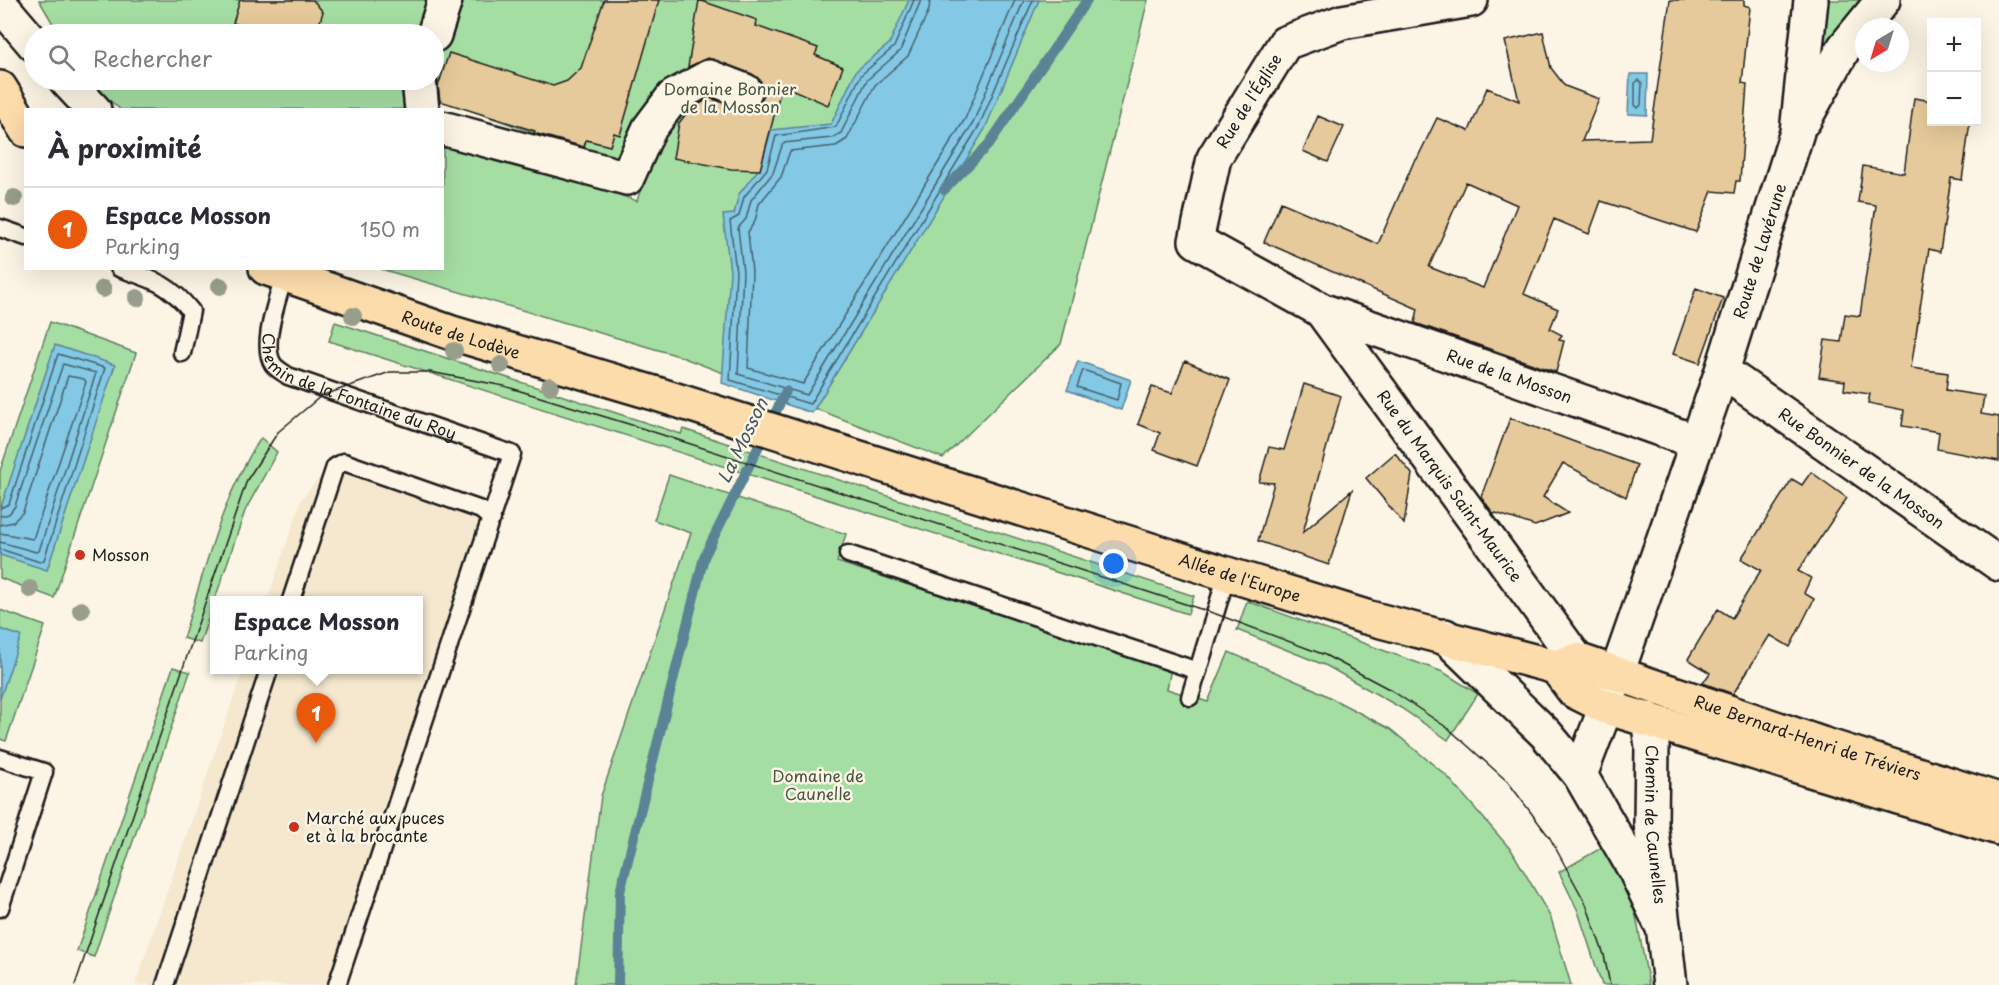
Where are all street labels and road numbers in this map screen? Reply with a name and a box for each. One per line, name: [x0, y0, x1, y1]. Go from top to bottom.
street label: Rue de l'Église: [1209, 49, 1287, 152]
street label: Route de Lavérune: [1726, 180, 1791, 322]
street label: Route de Lodève: [399, 303, 524, 364]
street label: Chemin de la Fontaine du Roy: [257, 332, 460, 445]
street label: Rue de la Mosson: [1444, 342, 1576, 408]
street label: Rue du Marquis Saint-Maurice: [1372, 384, 1529, 586]
street label: Rue Bonnier de la Mosson: [1774, 401, 1950, 534]
street label: Allée de l'Europe: [1176, 547, 1304, 607]
street label: Rue Bernard-Henri de Tréviers: [1691, 688, 1924, 786]
street label: Chemin de Caunelles: [1640, 745, 1673, 905]

